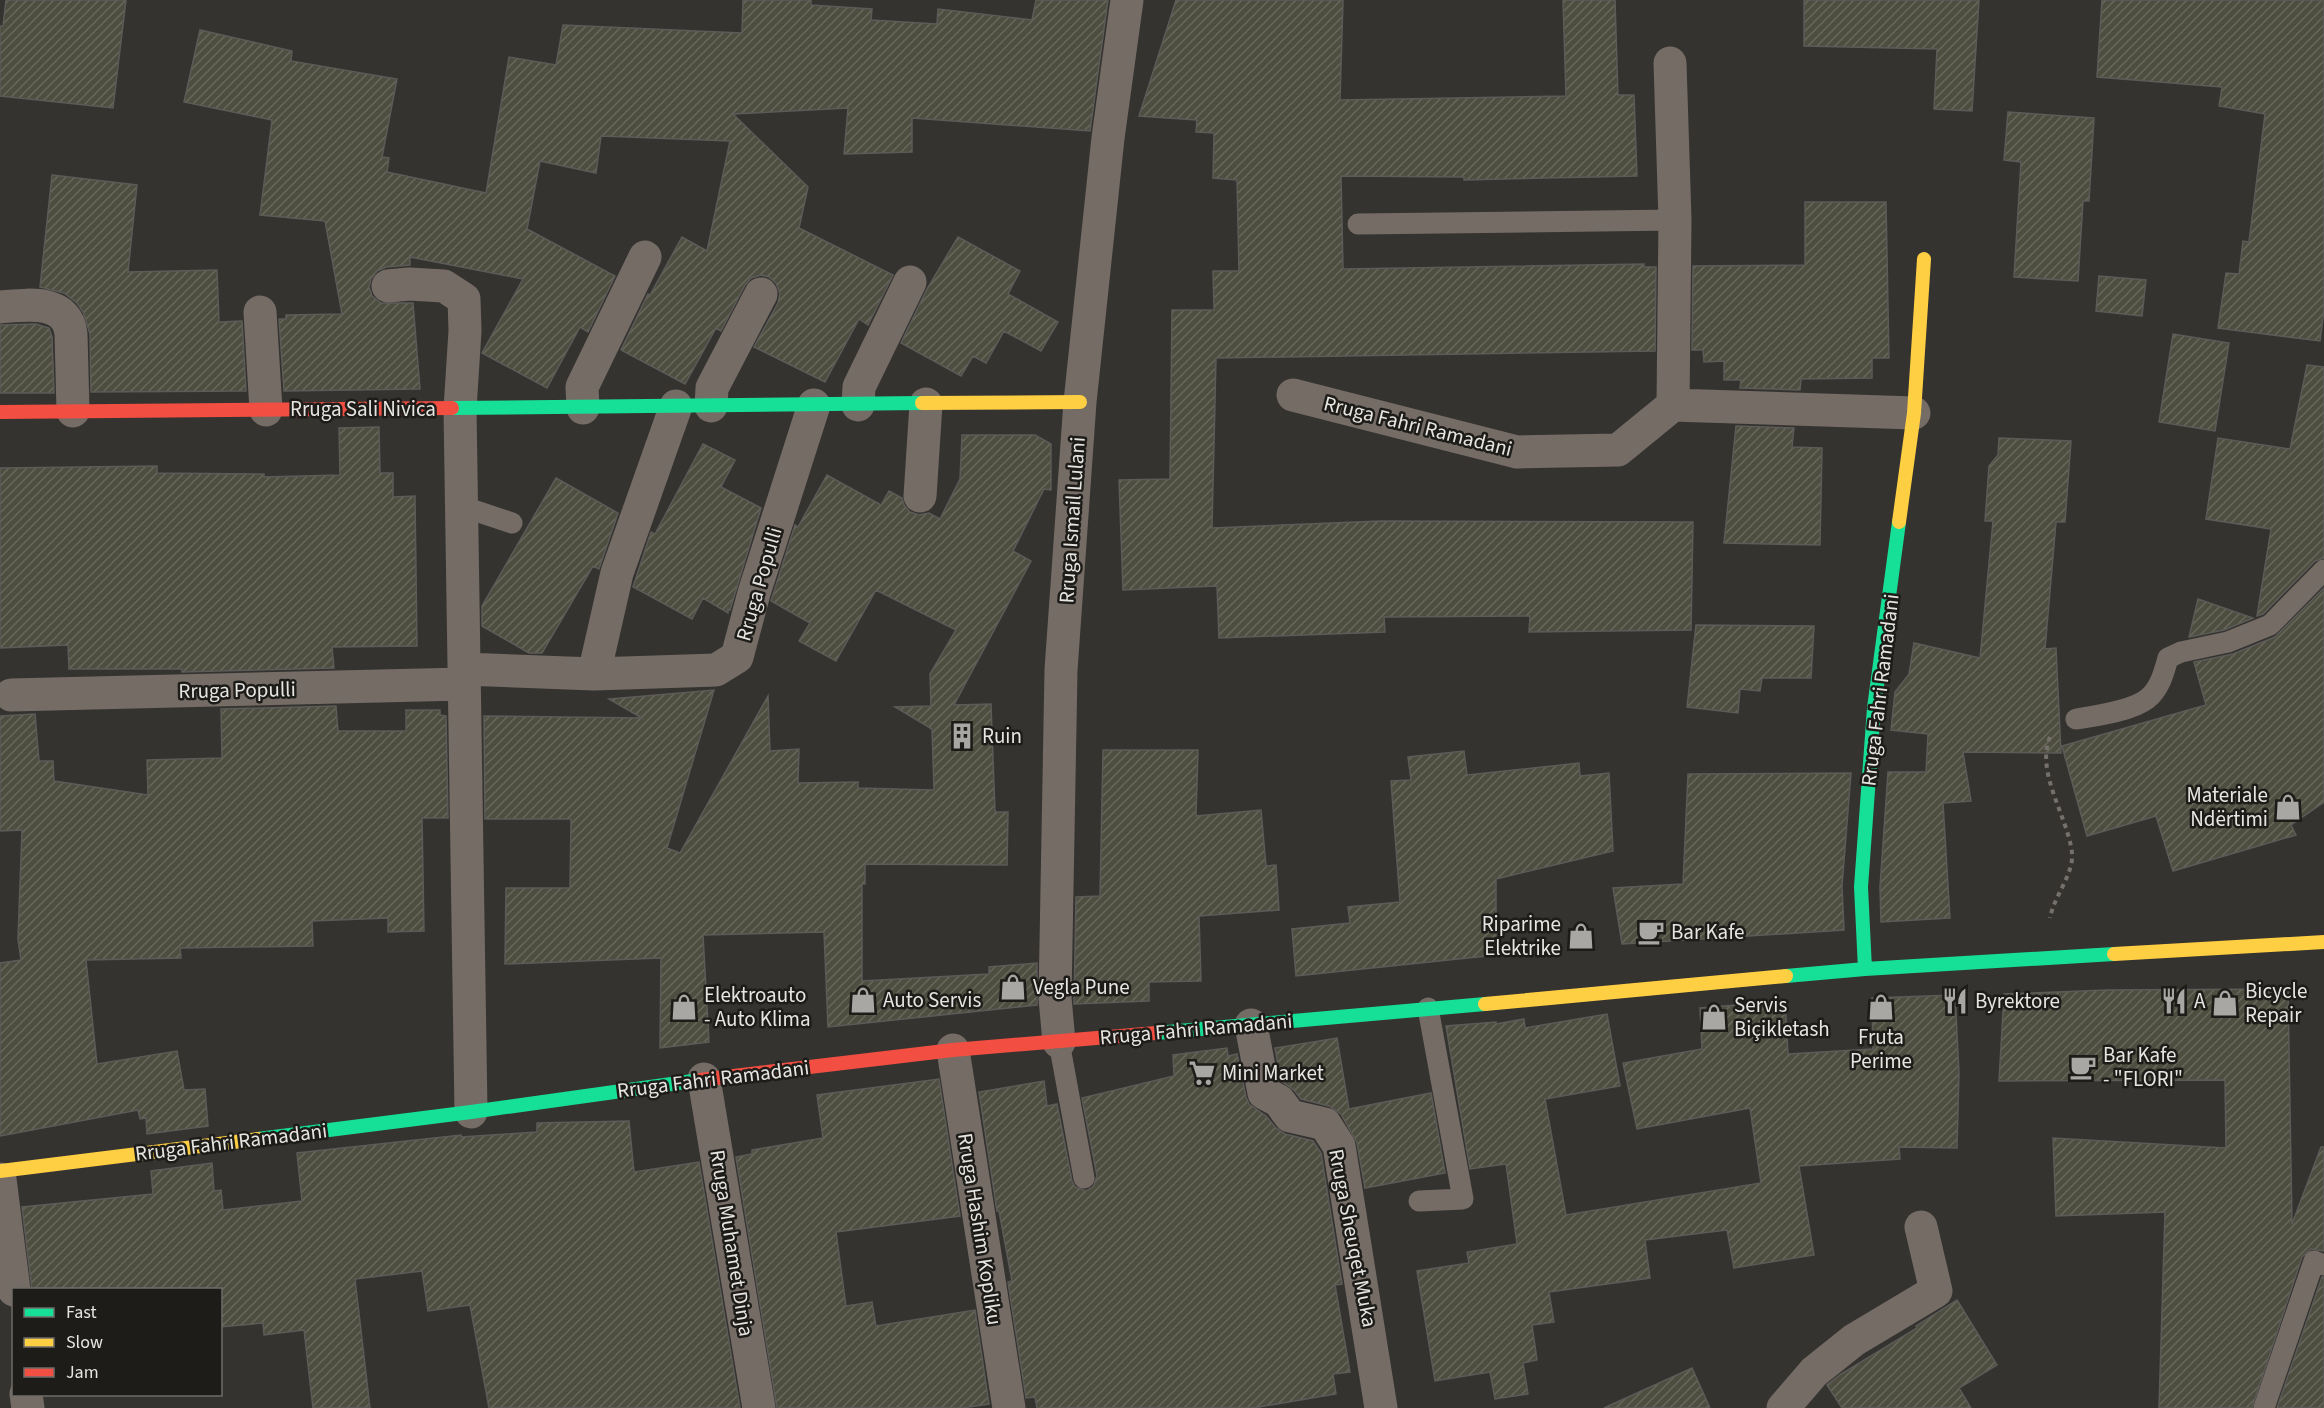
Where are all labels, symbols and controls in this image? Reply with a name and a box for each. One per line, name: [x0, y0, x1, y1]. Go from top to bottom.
street label: Rruga Fahri Ramadani: [1321, 388, 1515, 464]
street label: Rruga Sali Nivica: [290, 394, 436, 424]
street label: Rruga Ismail Lulani: [1051, 436, 1093, 604]
street label: Rruga Populli: [728, 523, 790, 645]
street label: Rruga Fahri Ramadani: [1853, 592, 1907, 788]
street label: Rruga Populli: [178, 674, 296, 706]
building icon: Ruin: [947, 721, 977, 751]
place label: Ruin: [982, 721, 1022, 751]
place label: Materiale Ndërtimi: [2186, 780, 2268, 834]
shop icon: Materiale Ndërtimi: [2273, 792, 2303, 822]
place label: Riparime Elektrike: [1482, 909, 1561, 963]
cafe icon: Bar Kafe: [1636, 917, 1666, 947]
place label: Bar Kafe: [1671, 917, 1745, 947]
shop icon: Riparime Elektrike: [1566, 921, 1596, 951]
shop icon: Vegla Pune: [998, 972, 1028, 1002]
place label: Vegla Pune: [1033, 972, 1130, 1002]
place label: Bicycle Repair: [2245, 976, 2307, 1030]
place label: Elektroauto - Auto Klima: [704, 980, 811, 1034]
shop icon: Auto Servis: [848, 985, 878, 1015]
place label: Auto Servis: [883, 985, 982, 1015]
restaurant icon: Byrektore: [1940, 986, 1970, 1016]
place label: Byrektore: [1975, 986, 2060, 1016]
restaurant icon: A: [2159, 986, 2189, 1016]
place label: A: [2194, 986, 2206, 1016]
shop icon: Bicycle Repair: [2210, 988, 2240, 1018]
place label: Servis Biçikletash: [1734, 990, 1830, 1044]
shop icon: Elektroauto - Auto Klima: [669, 992, 699, 1022]
shop icon: Fruta Perime: [1866, 992, 1896, 1022]
shop icon: Servis Biçikletash: [1699, 1002, 1729, 1032]
street label: Rruga Fahri Ramadani: [1098, 1006, 1294, 1052]
place label: Fruta Perime: [1850, 1022, 1912, 1076]
place label: Bar Kafe - "FLORI": [2103, 1040, 2183, 1094]
street label: Rruga Fahri Ramadani: [615, 1052, 811, 1106]
cafe icon: Bar Kafe - "FLORI": [2068, 1052, 2098, 1082]
supermarket icon: Mini Market: [1187, 1058, 1217, 1088]
place label: Mini Market: [1222, 1058, 1324, 1088]
street label: Rruga Fahri Ramadani: [133, 1115, 329, 1169]
street label: Rruga Hashim Kopliku: [950, 1131, 1010, 1327]
street label: Rruga Sheuqet Muka: [1321, 1146, 1385, 1330]
street label: Rruga Muhamet Dinja: [702, 1147, 762, 1339]
legend: [12, 1288, 222, 1396]
text: Fast: [66, 1300, 97, 1325]
text: Slow: [66, 1330, 103, 1355]
text: Jam: [66, 1360, 99, 1385]

